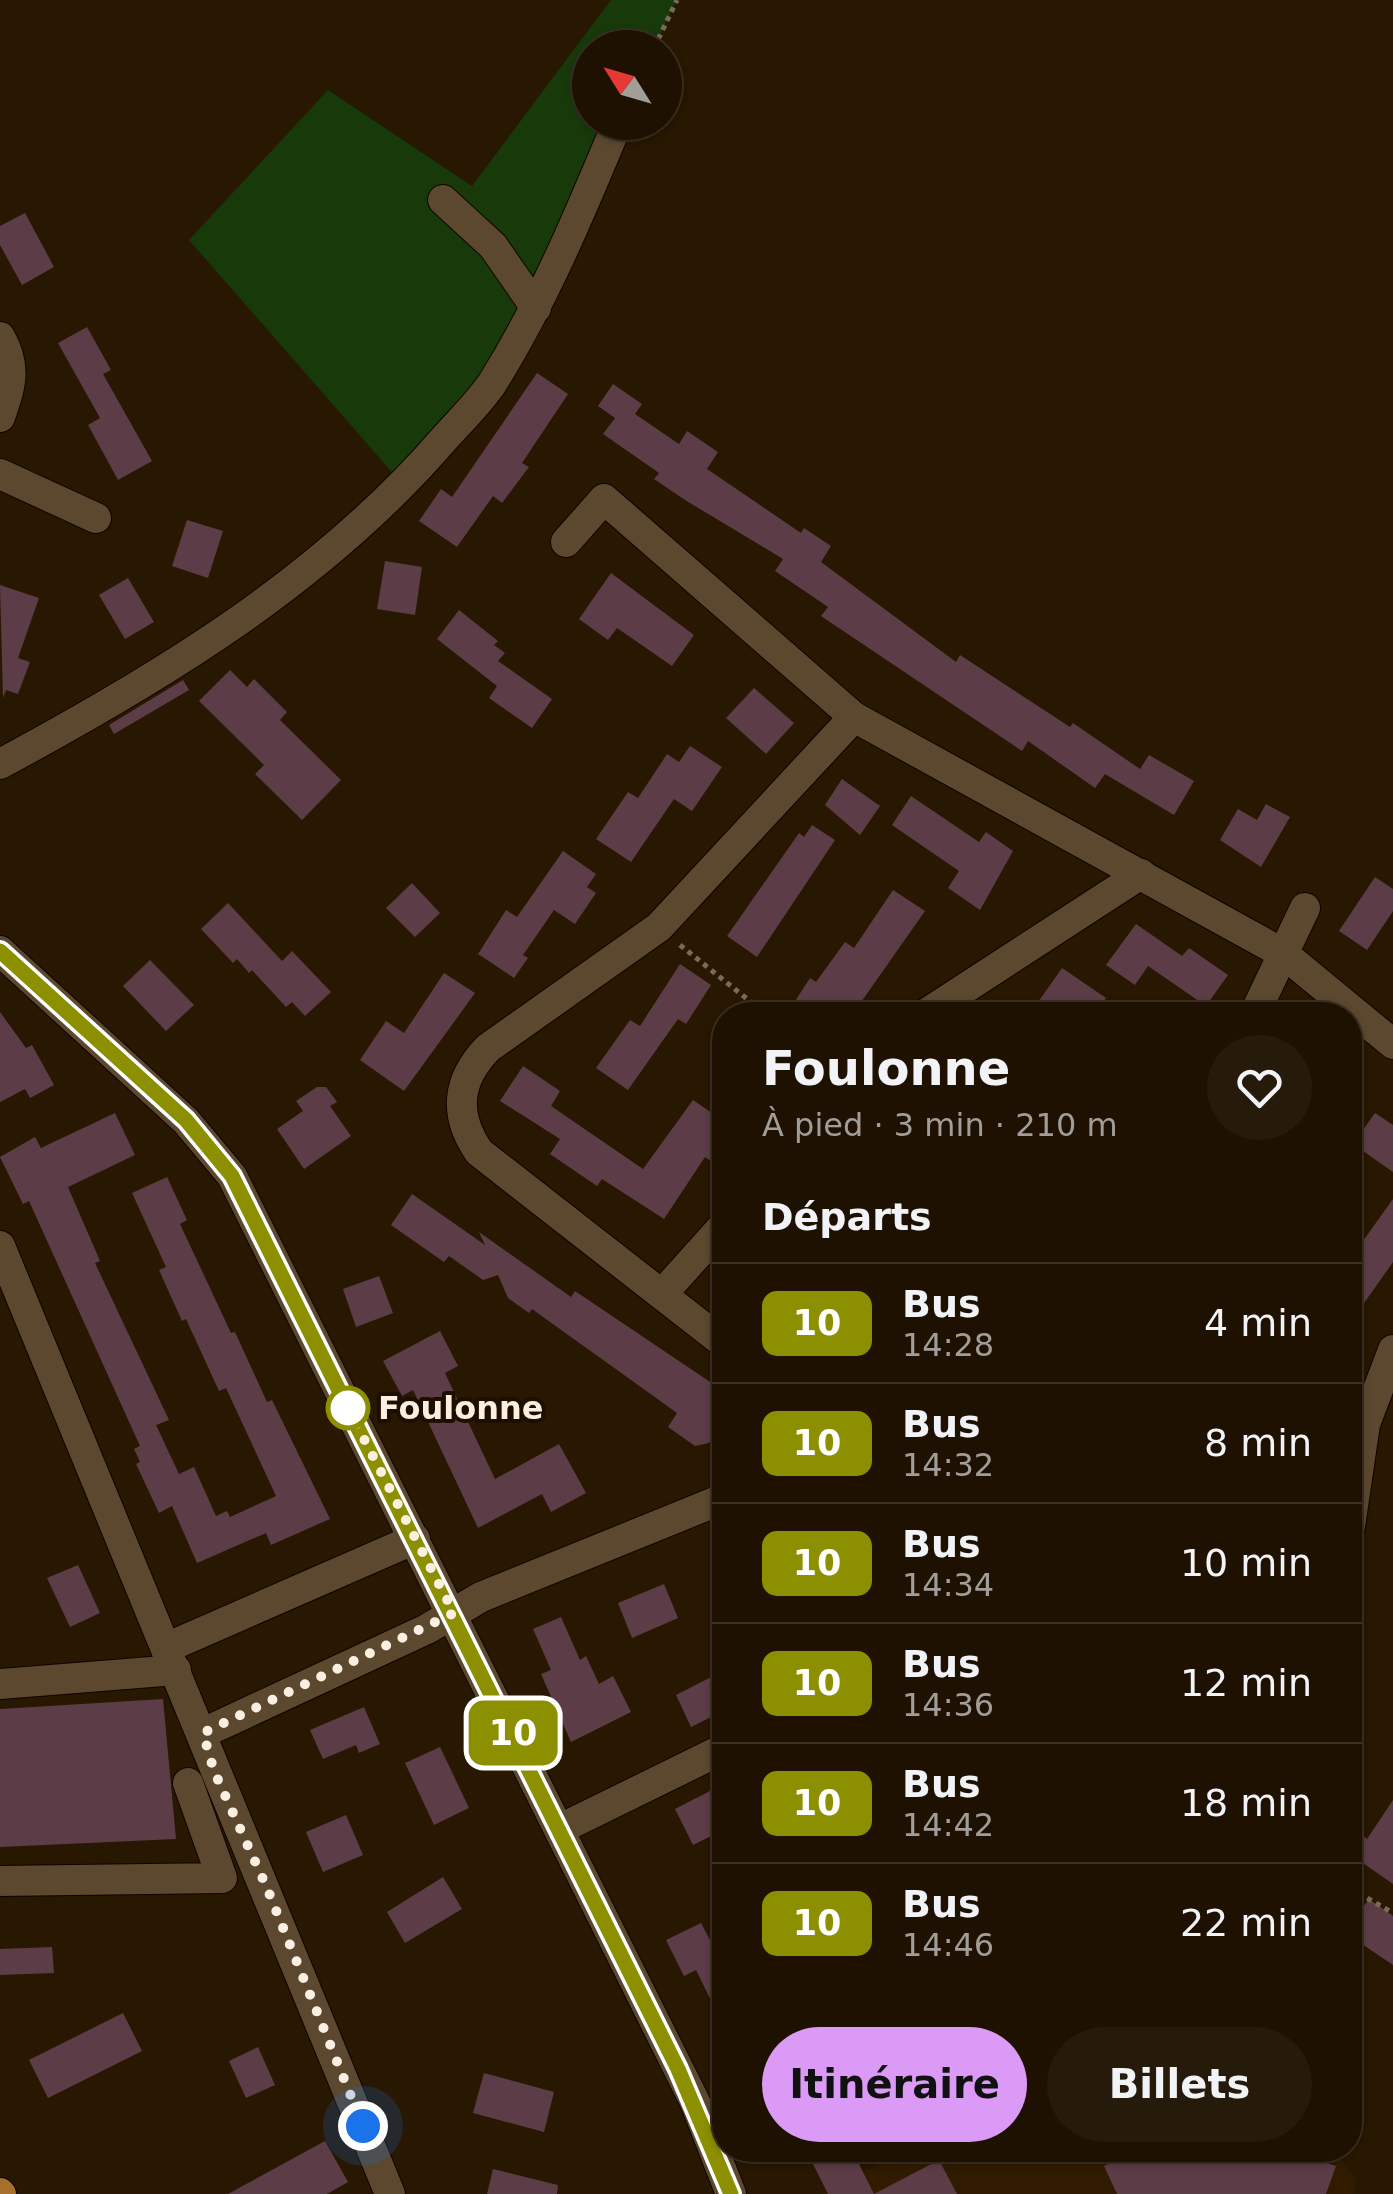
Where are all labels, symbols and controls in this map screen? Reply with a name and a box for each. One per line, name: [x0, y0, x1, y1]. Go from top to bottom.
north arrow: [572, 30, 682, 140]
map controls: [572, 30, 682, 140]
button: heart: [1207, 1035, 1312, 1140]
text: Foulonne: [762, 1040, 1010, 1096]
text: À pied · 3 min · 210 m: [762, 1106, 1118, 1144]
text: Départs: [762, 1195, 932, 1239]
text: Bus: [902, 1282, 981, 1326]
text: 4 min: [1204, 1301, 1312, 1345]
text: 10: [793, 1303, 841, 1343]
text: 14:28: [902, 1326, 994, 1364]
marker: Foulonne: [327, 1387, 369, 1429]
place label: Foulonne: [378, 1389, 544, 1427]
text: Bus: [902, 1402, 981, 1446]
text: 8 min: [1204, 1421, 1312, 1465]
text: 10: [793, 1423, 841, 1463]
text: 14:32: [902, 1446, 994, 1484]
text: Bus: [902, 1522, 981, 1566]
text: 10 min: [1180, 1541, 1312, 1585]
text: 10: [793, 1543, 841, 1583]
text: 14:34: [902, 1566, 994, 1604]
text: Bus: [902, 1642, 981, 1686]
text: 12 min: [1180, 1661, 1312, 1705]
text: 10: [793, 1663, 841, 1703]
text: 14:36: [902, 1686, 994, 1724]
line badge: 10: [468, 1700, 558, 1766]
text: 10: [489, 1713, 537, 1753]
text: Bus: [902, 1762, 981, 1806]
text: 18 min: [1180, 1781, 1312, 1825]
text: 10: [793, 1783, 841, 1823]
text: 14:42: [902, 1806, 994, 1844]
text: Bus: [902, 1882, 981, 1926]
text: 22 min: [1180, 1901, 1312, 1945]
text: 10: [793, 1903, 841, 1943]
text: 14:46: [902, 1926, 994, 1964]
button: Itinéraire: [762, 2027, 1027, 2142]
button: Billets: [1047, 2027, 1312, 2142]
your location: [338, 2101, 388, 2151]

